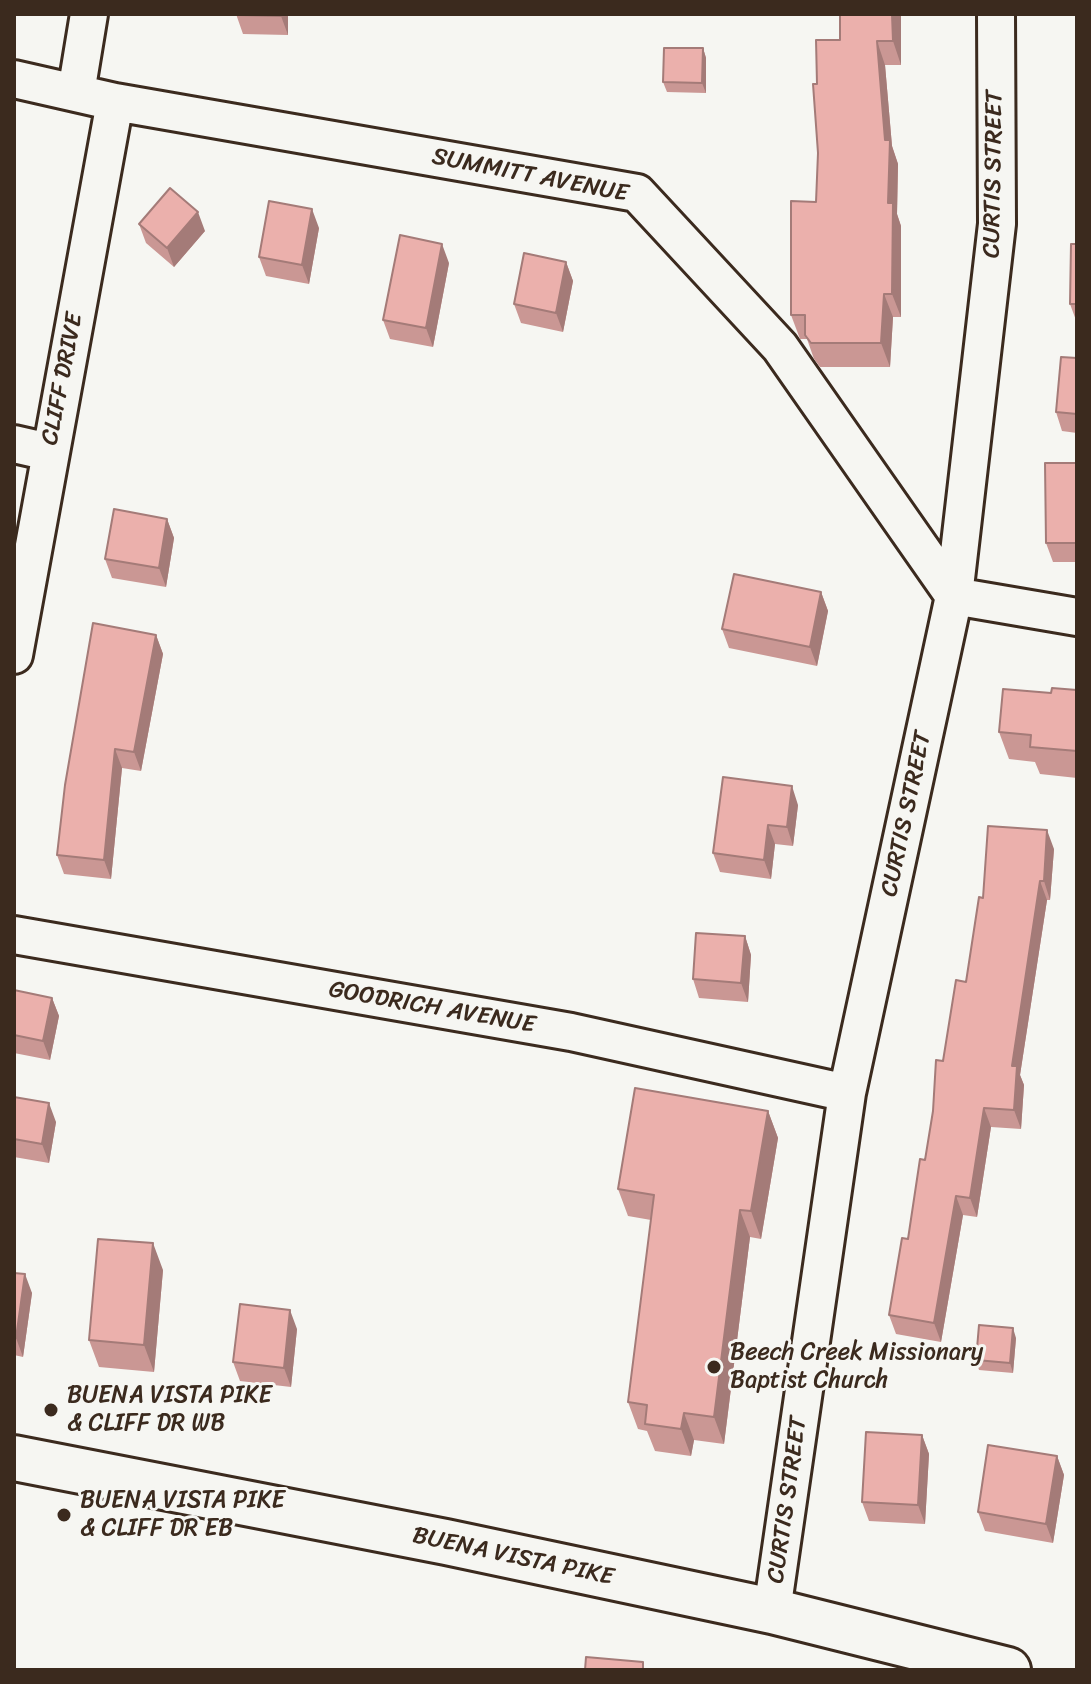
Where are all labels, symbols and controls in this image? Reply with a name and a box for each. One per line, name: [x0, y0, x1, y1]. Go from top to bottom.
street label: CURTIS STREET: [978, 90, 1010, 258]
street label: SUMMITT AVENUE: [429, 143, 631, 209]
street label: CLIFF DRIVE: [36, 310, 90, 448]
street label: CURTIS STREET: [875, 729, 939, 899]
street label: GOODRICH AVENUE: [327, 976, 537, 1040]
place label: Beech Creek Missionary Baptist Church: [730, 1339, 983, 1395]
marker: Beech Creek Missionary Baptist Church: [705, 1358, 723, 1376]
place label: BUENA VISTA PIKE & CLIFF DR WB: [67, 1382, 272, 1438]
marker: BUENA VISTA PIKE & CLIFF DR WB: [42, 1401, 60, 1419]
street label: CURTIS STREET: [762, 1415, 814, 1585]
place label: BUENA VISTA PIKE & CLIFF DR EB: [80, 1487, 285, 1543]
marker: BUENA VISTA PIKE & CLIFF DR EB: [55, 1506, 73, 1524]
street label: BUENA VISTA PIKE: [410, 1522, 616, 1592]

